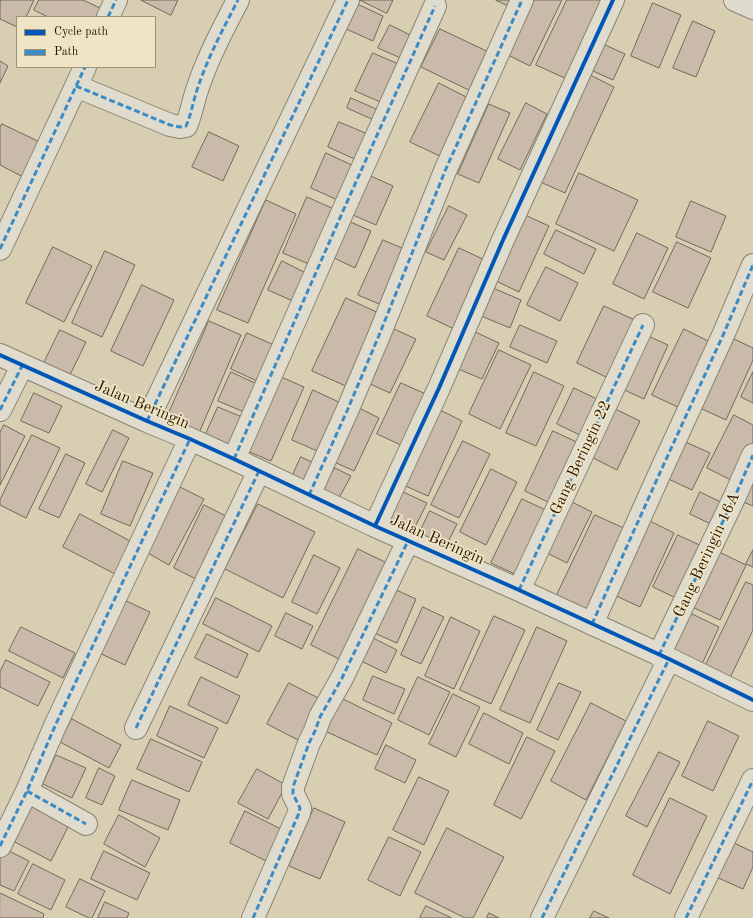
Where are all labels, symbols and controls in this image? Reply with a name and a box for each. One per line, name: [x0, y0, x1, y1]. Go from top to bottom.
legend: [16, 16, 156, 68]
text: Cycle path: [54, 26, 108, 38]
text: Path: [54, 46, 78, 58]
street label: Jalan Beringin: [92, 376, 192, 434]
street label: Gang Beringin 22: [546, 398, 616, 518]
street label: Gang Beringin 16A: [670, 489, 744, 621]
street label: Jalan Beringin: [387, 511, 487, 569]

